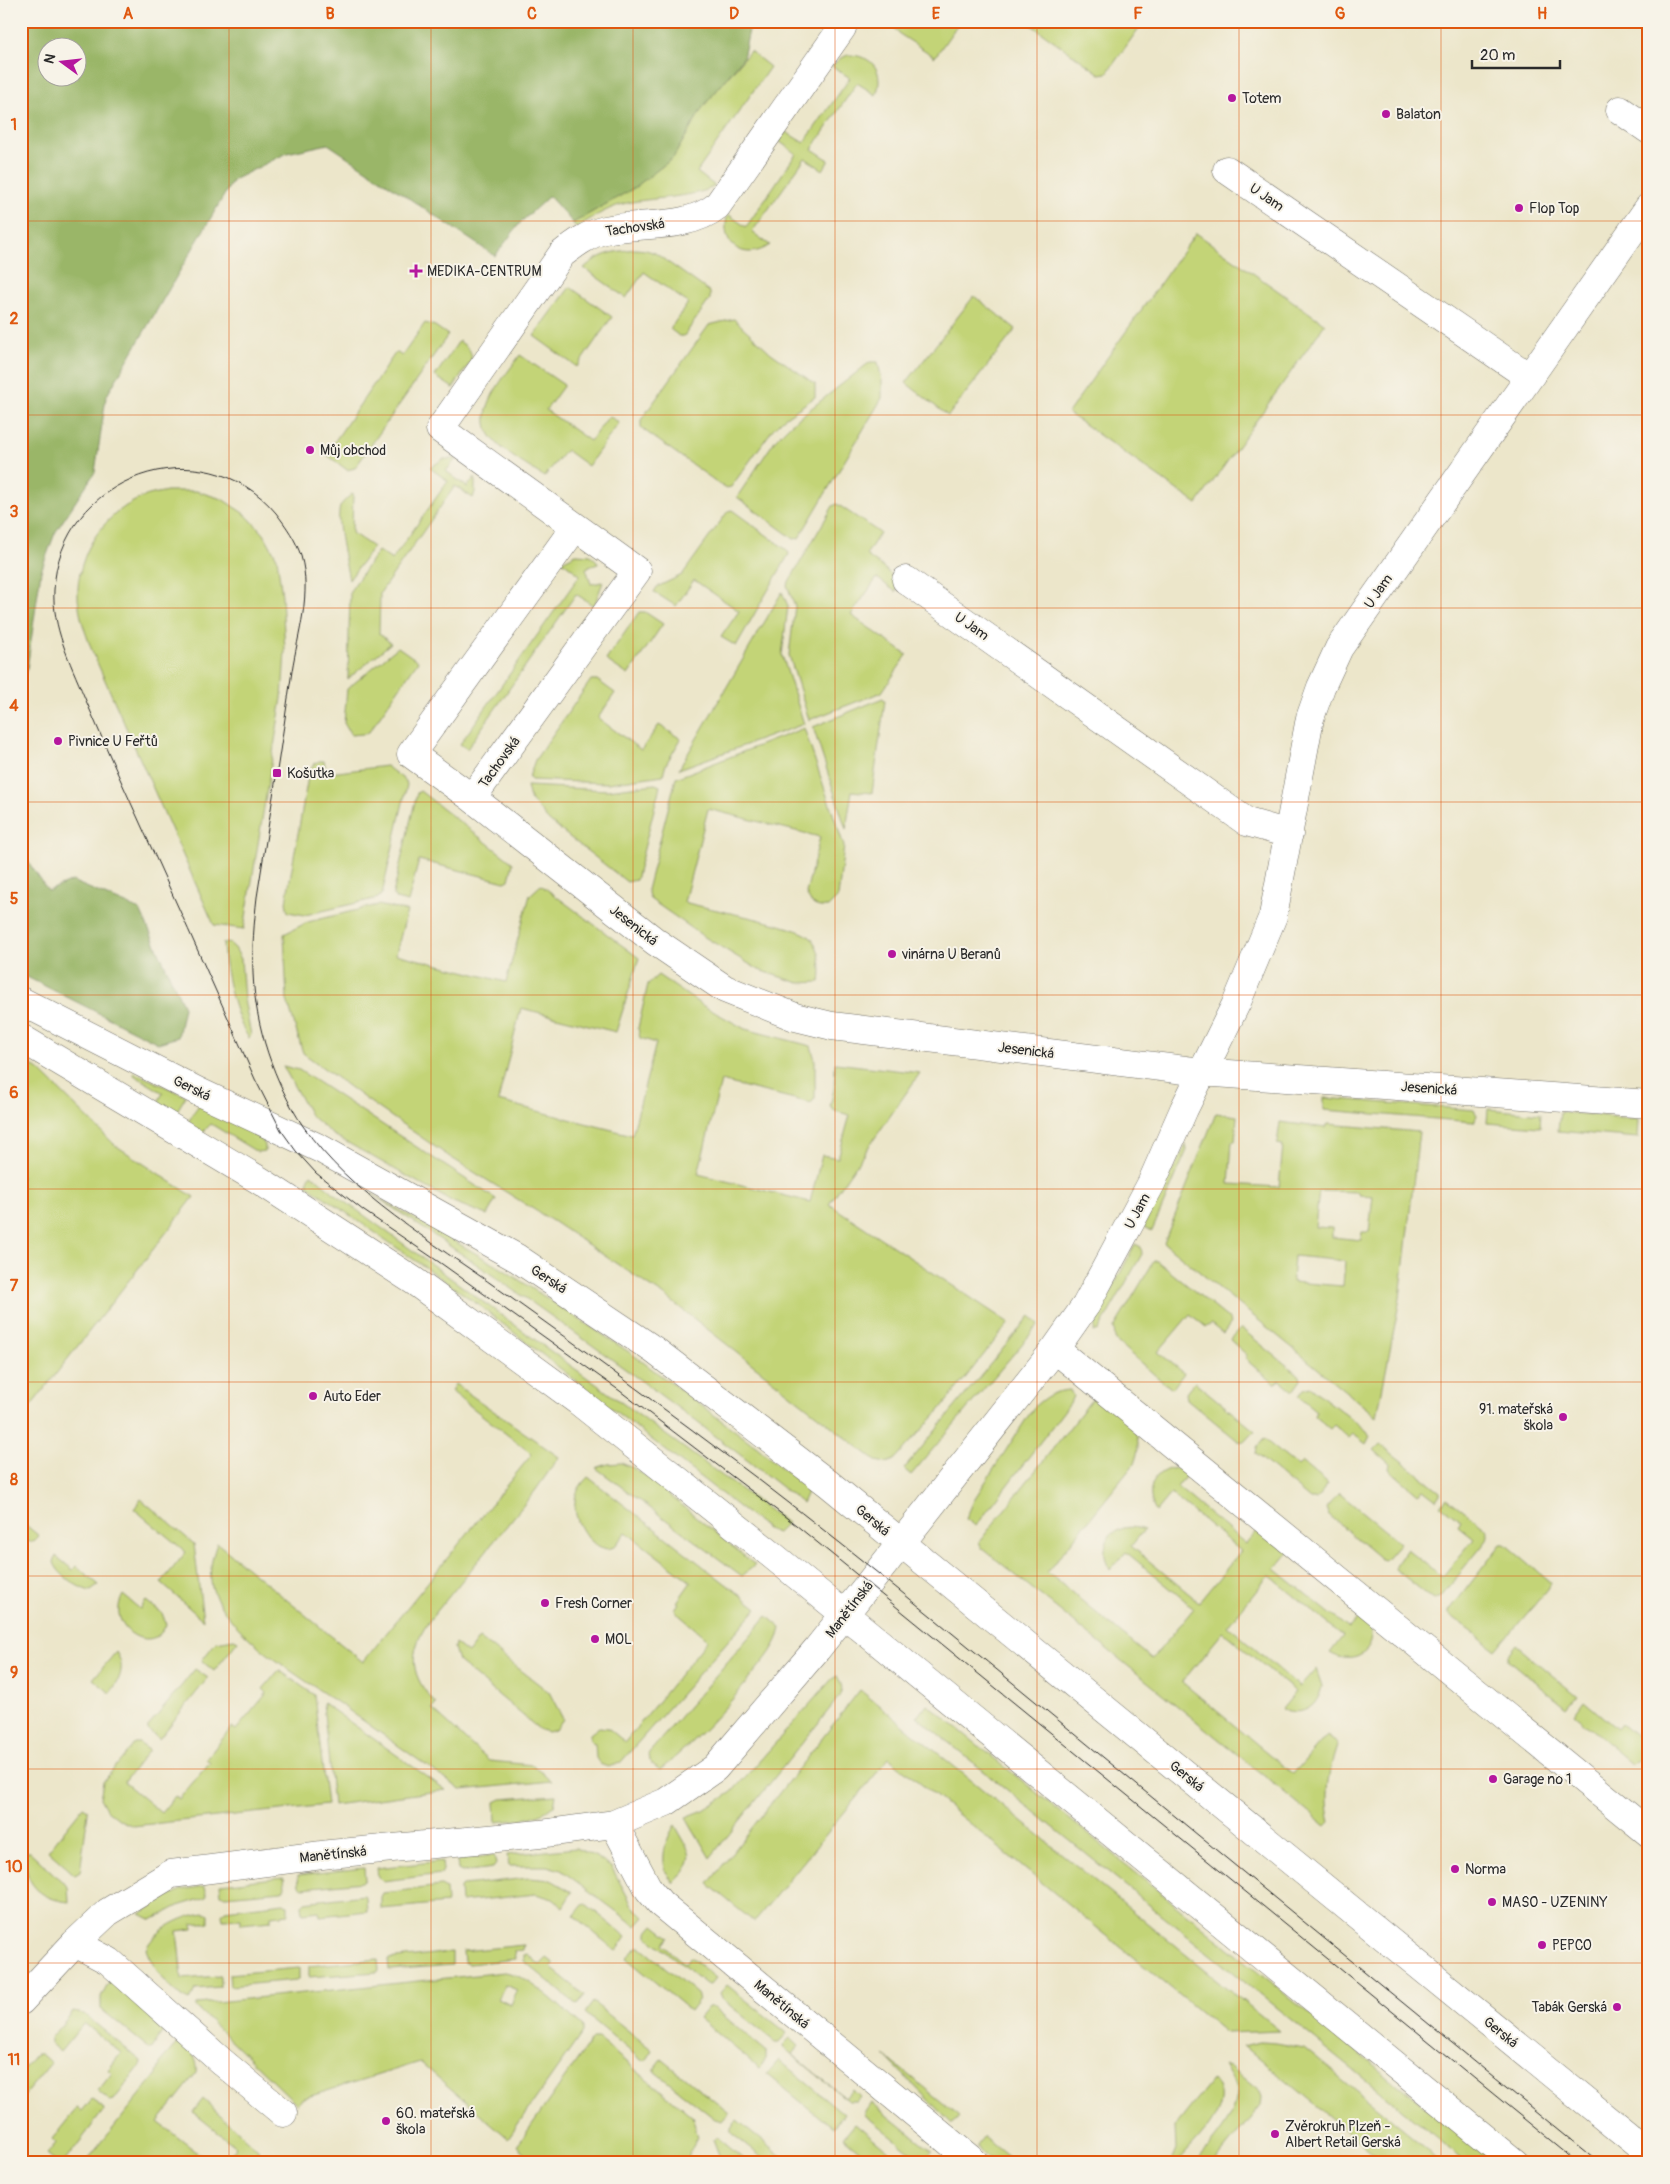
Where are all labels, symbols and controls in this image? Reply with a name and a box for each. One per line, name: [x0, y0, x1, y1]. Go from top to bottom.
text: A: [123, 4, 134, 24]
text: B: [325, 4, 335, 24]
text: C: [527, 4, 537, 24]
text: D: [729, 4, 739, 24]
text: E: [932, 4, 941, 24]
text: F: [1133, 4, 1143, 24]
text: G: [1335, 4, 1346, 24]
text: H: [1537, 4, 1547, 24]
north arrow: [38, 38, 88, 88]
scale bar: [1472, 38, 1560, 70]
text: 20 m: [1480, 46, 1515, 65]
text: N: [40, 52, 59, 66]
place label: Totem: [1242, 90, 1282, 107]
marker: Totem: [1226, 92, 1238, 104]
place label: Balaton: [1396, 106, 1441, 123]
marker: Balaton: [1380, 108, 1392, 120]
text: 1: [11, 115, 17, 135]
street label: U Jam: [1246, 180, 1287, 215]
place label: Flop Top: [1529, 200, 1580, 217]
marker: Flop Top: [1513, 202, 1525, 214]
street label: Tachovská: [604, 215, 666, 240]
place label: MEDIKA-CENTRUM: [427, 263, 541, 280]
marker: MEDIKA-CENTRUM: [409, 264, 423, 278]
text: 2: [10, 309, 19, 329]
place label: Můj obchod: [320, 442, 386, 459]
marker: Můj obchod: [304, 444, 316, 456]
text: 3: [10, 502, 19, 522]
street label: U Jam: [1361, 571, 1396, 612]
street label: U Jam: [951, 609, 992, 644]
text: 4: [9, 696, 19, 716]
place label: Pivnice U Feřtů: [68, 733, 158, 750]
street label: Tachovská: [475, 733, 524, 791]
marker: Pivnice U Feřtů: [52, 735, 64, 747]
place label: Košutka: [287, 765, 334, 782]
marker: Košutka: [271, 767, 283, 779]
text: 5: [10, 889, 19, 909]
street label: Jesenická: [606, 901, 661, 949]
place label: vinárna U Beranů: [901, 946, 1001, 963]
marker: vinárna U Beranů: [886, 948, 898, 960]
street label: Jesenická: [997, 1039, 1055, 1062]
street label: Gerská: [170, 1072, 213, 1105]
street label: Jesenická: [1400, 1078, 1458, 1099]
text: 6: [9, 1083, 19, 1103]
street label: U Jam: [1121, 1190, 1154, 1232]
street label: Gerská: [527, 1261, 570, 1297]
text: 7: [10, 1276, 19, 1296]
place label: Auto Eder: [323, 1388, 381, 1405]
marker: Auto Eder: [307, 1390, 319, 1402]
place label: 91. mateřská škola: [1479, 1401, 1553, 1434]
marker: 91. mateřská škola: [1557, 1411, 1569, 1423]
text: 8: [10, 1470, 18, 1490]
street label: Gerská: [852, 1501, 893, 1540]
street label: Manětínská: [822, 1578, 877, 1641]
place label: Fresh Corner: [555, 1595, 632, 1612]
marker: Fresh Corner: [539, 1597, 551, 1609]
place label: MOL: [605, 1631, 632, 1648]
marker: MOL: [589, 1633, 601, 1645]
text: 9: [10, 1663, 18, 1683]
street label: Gerská: [1166, 1757, 1208, 1796]
place label: Garage no 1: [1503, 1771, 1572, 1788]
marker: Garage no 1: [1487, 1773, 1499, 1785]
street label: Manětínská: [299, 1843, 367, 1866]
text: 10: [5, 1857, 23, 1877]
place label: Norma: [1465, 1861, 1506, 1878]
marker: Norma: [1449, 1863, 1461, 1875]
place label: MASO - UZENINY: [1502, 1894, 1608, 1911]
marker: MASO - UZENINY: [1486, 1896, 1498, 1908]
place label: PEPCO: [1552, 1937, 1592, 1954]
marker: PEPCO: [1536, 1939, 1548, 1951]
street label: Manětínská: [750, 1976, 813, 2033]
place label: Tabák Gerská: [1531, 1999, 1607, 2016]
marker: Tabák Gerská: [1611, 2001, 1623, 2013]
street label: Gerská: [1480, 2013, 1522, 2052]
text: 11: [8, 2050, 20, 2070]
place label: 60. mateřská škola: [396, 2105, 475, 2138]
marker: 60. mateřská škola: [380, 2115, 392, 2127]
place label: Zvěrokruh Plzeň - Albert Retail Gerská: [1285, 2118, 1401, 2151]
marker: Zvěrokruh Plzeň - Albert Retail Gerská: [1269, 2128, 1281, 2140]

